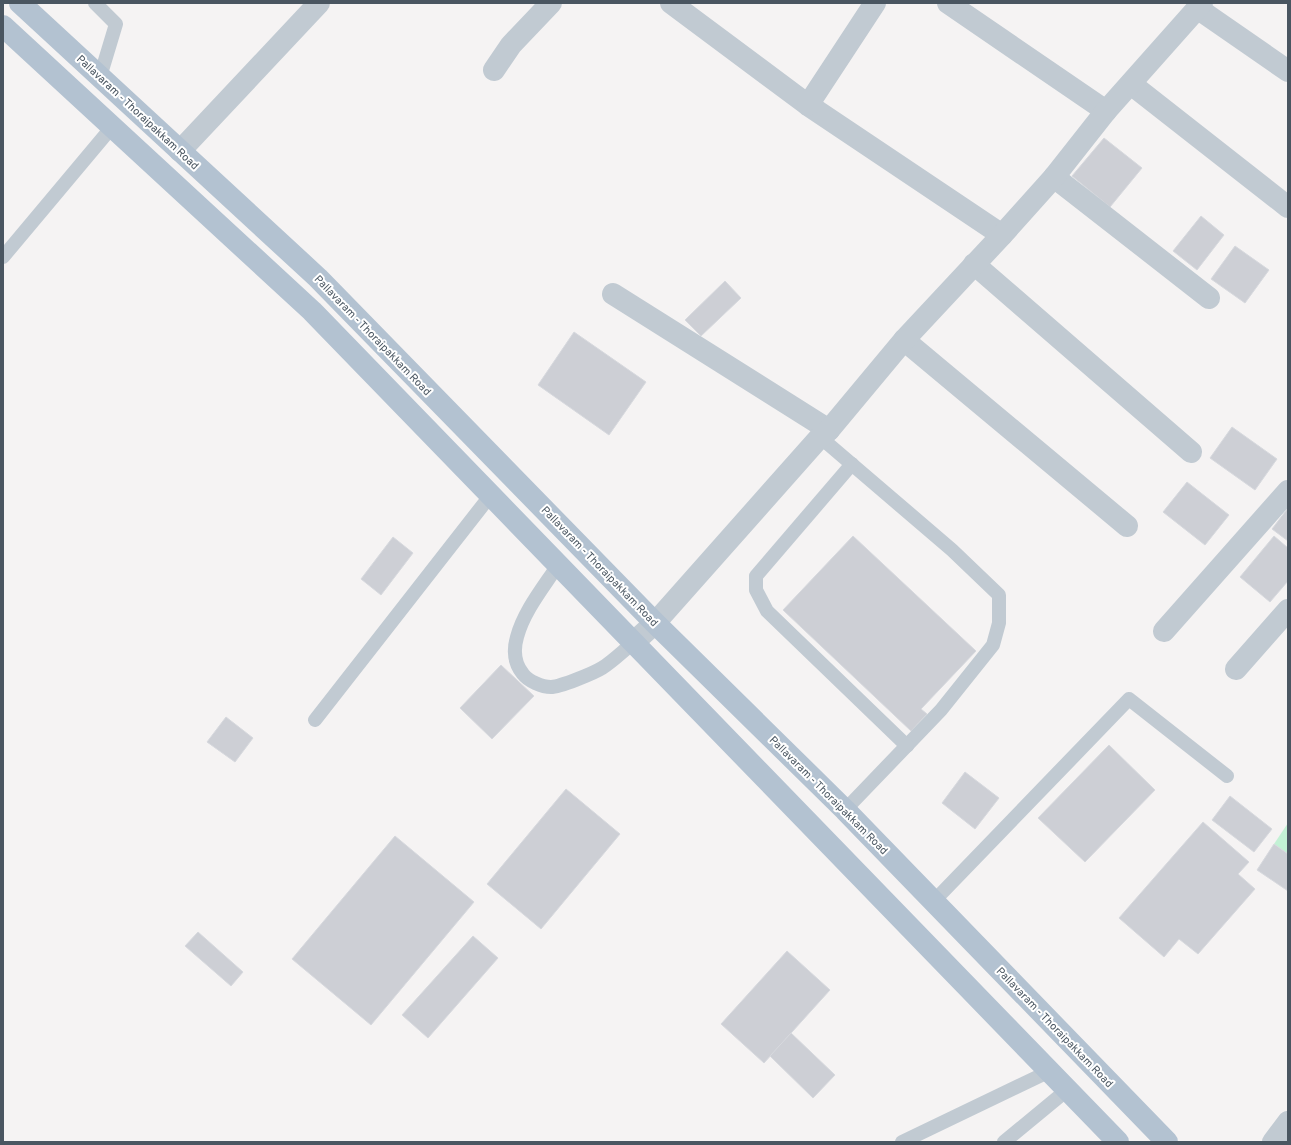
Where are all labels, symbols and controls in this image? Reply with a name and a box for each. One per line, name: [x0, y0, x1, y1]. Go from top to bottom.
street label: Pallavaram - Thoraipakkam Road: [73, 52, 201, 173]
street label: Pallavaram - Thoraipakkam Road: [311, 273, 434, 399]
street label: Pallavaram - Thoraipakkam Road: [538, 504, 661, 630]
street label: Pallavaram - Thoraipakkam Road: [766, 733, 891, 858]
street label: Pallavaram - Thoraipakkam Road: [993, 965, 1116, 1091]

